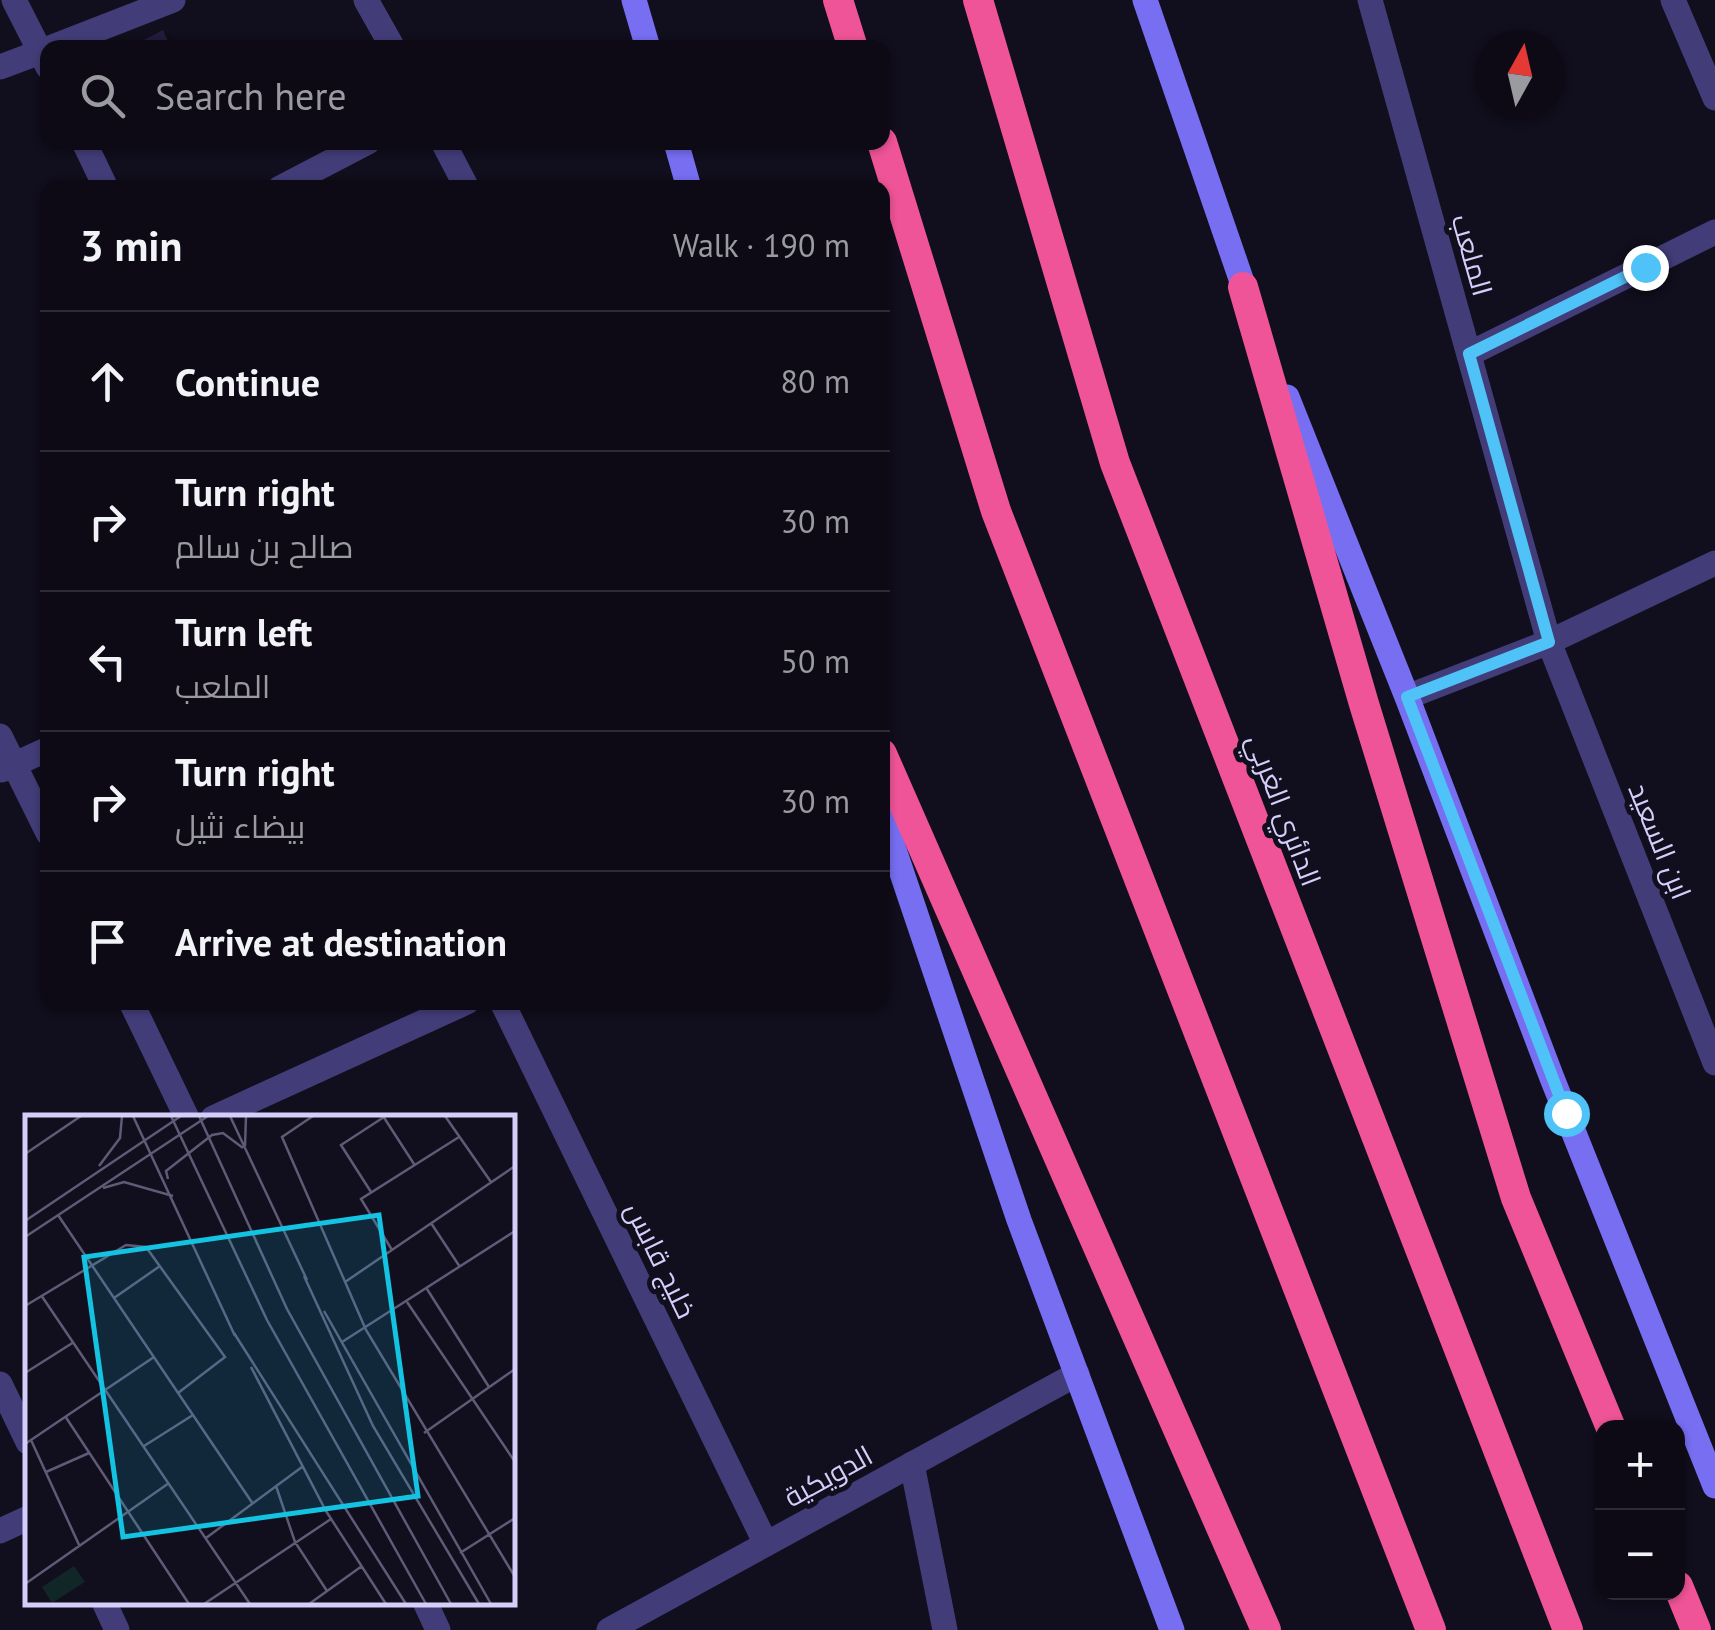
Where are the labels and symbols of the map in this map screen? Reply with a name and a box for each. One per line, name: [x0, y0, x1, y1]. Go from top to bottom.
north arrow: [1475, 30, 1565, 120]
street label: الملعب: [1443, 210, 1502, 300]
route end: [1623, 245, 1669, 291]
street label: الدائري الغربي: [1235, 729, 1330, 893]
street label: ابن السعيد: [1620, 777, 1701, 904]
route start: [1544, 1091, 1590, 1137]
inset map: [25, 1115, 515, 1605]
street label: خليج قابس: [617, 1195, 705, 1325]
street label: الدويكية: [777, 1436, 879, 1515]

